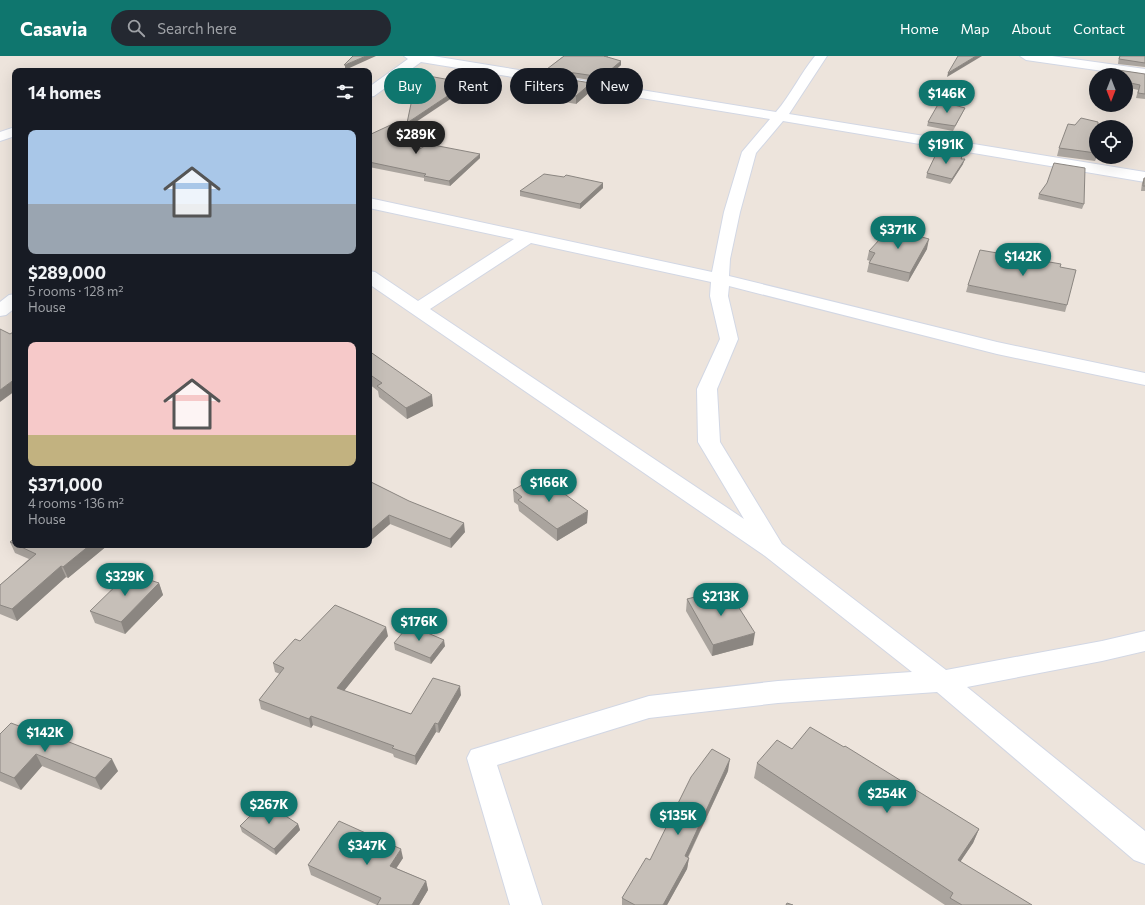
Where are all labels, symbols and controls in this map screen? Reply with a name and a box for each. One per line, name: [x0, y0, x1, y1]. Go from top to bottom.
search box: [111, 10, 391, 46]
text: Casavia: [20, 17, 87, 40]
icon: search: [125, 17, 147, 39]
text: Search here: [157, 19, 237, 37]
text: Home: [900, 20, 939, 37]
text: Map: [961, 20, 989, 37]
text: About: [1011, 20, 1051, 37]
text: Contact: [1073, 20, 1125, 37]
chip: Buy: [384, 68, 436, 104]
chip: Rent: [444, 68, 502, 104]
chip: Filters: [510, 68, 578, 104]
chip: New: [586, 68, 643, 104]
north arrow: [1089, 68, 1133, 112]
map controls: [1089, 68, 1133, 164]
pin: $146K: [919, 80, 975, 114]
icon: filters: [334, 81, 356, 103]
text: 14 homes: [28, 82, 101, 103]
text: $146K: [928, 85, 966, 101]
button: locate: [1089, 120, 1133, 164]
pin: $289K: [388, 121, 444, 155]
text: $289K: [396, 126, 436, 142]
pin: $191K: [918, 131, 974, 165]
text: $191K: [928, 136, 964, 152]
icon: home: [156, 156, 228, 228]
pin: $371K: [870, 216, 926, 250]
text: $371K: [879, 221, 917, 237]
pin: $142K: [995, 243, 1051, 277]
text: $142K: [1004, 248, 1042, 264]
text: $289,000: [28, 262, 106, 283]
text: 5 rooms · 128 m²: [28, 283, 123, 299]
text: House: [28, 299, 66, 315]
icon: home: [156, 368, 228, 440]
pin: $166K: [521, 469, 577, 503]
text: $371,000: [28, 474, 102, 495]
text: $166K: [530, 474, 568, 490]
text: 4 rooms · 136 m²: [28, 495, 124, 511]
text: House: [28, 511, 66, 527]
pin: $329K: [97, 563, 153, 597]
text: $329K: [105, 568, 145, 584]
pin: $213K: [693, 583, 749, 617]
text: $213K: [702, 588, 740, 604]
pin: $176K: [391, 608, 447, 642]
text: $176K: [400, 613, 438, 629]
pin: $142K: [17, 719, 73, 753]
text: $142K: [26, 724, 64, 740]
pin: $254K: [859, 780, 915, 814]
text: $254K: [867, 785, 907, 801]
pin: $267K: [241, 791, 297, 825]
text: $267K: [250, 796, 288, 812]
pin: $135K: [650, 802, 706, 836]
text: $135K: [659, 807, 697, 823]
pin: $347K: [339, 832, 395, 866]
text: $347K: [348, 837, 386, 853]

